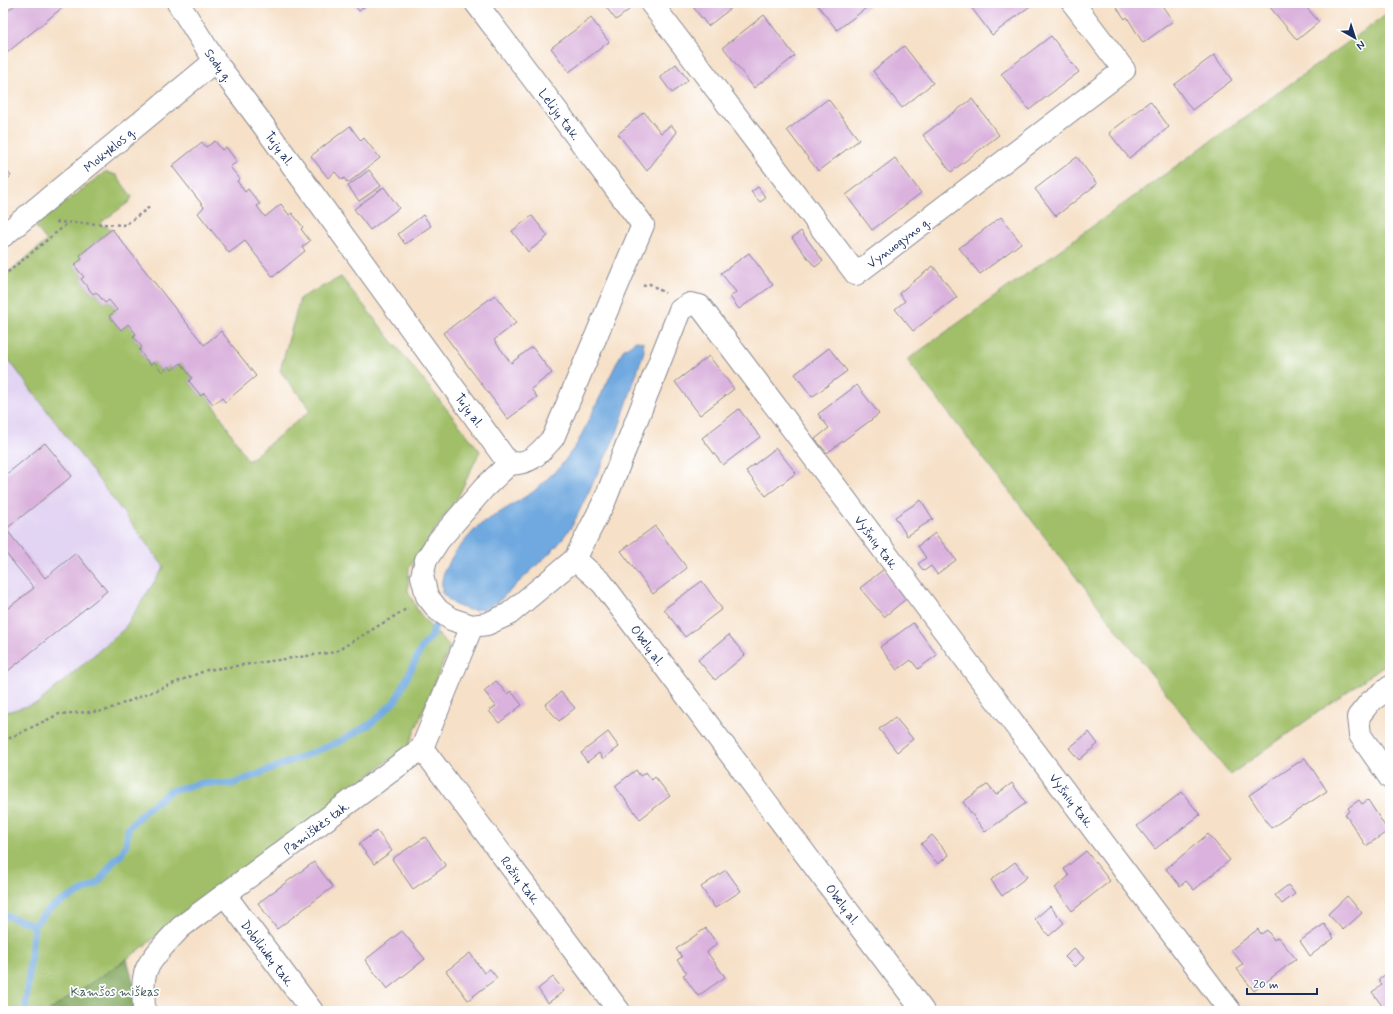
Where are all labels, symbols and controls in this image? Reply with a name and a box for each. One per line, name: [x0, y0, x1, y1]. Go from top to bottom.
north arrow: [1335, 18, 1375, 58]
text: N: [1353, 37, 1368, 53]
street label: Sodų g.: [200, 46, 236, 86]
street label: Lelijų tak.: [534, 86, 584, 144]
street label: Mokyklos g.: [81, 123, 140, 177]
street label: Tujų al.: [261, 128, 297, 170]
street label: Vynuogyno g.: [864, 214, 934, 273]
street label: Tujų al.: [451, 390, 487, 432]
street label: Vyšnių tak.: [850, 512, 902, 574]
street label: Obelų al.: [626, 622, 668, 670]
street label: Vyšnių tak.: [1045, 770, 1097, 832]
street label: Pamiškės tak.: [281, 798, 353, 858]
street label: Rožių tak.: [496, 853, 544, 909]
street label: Obelų al.: [821, 881, 863, 929]
street label: Dobiliukų tak.: [236, 917, 297, 991]
scale bar: [1247, 970, 1317, 996]
text: 20 m: [1253, 977, 1279, 993]
park label: Kamšos miškas: [71, 984, 160, 1001]

